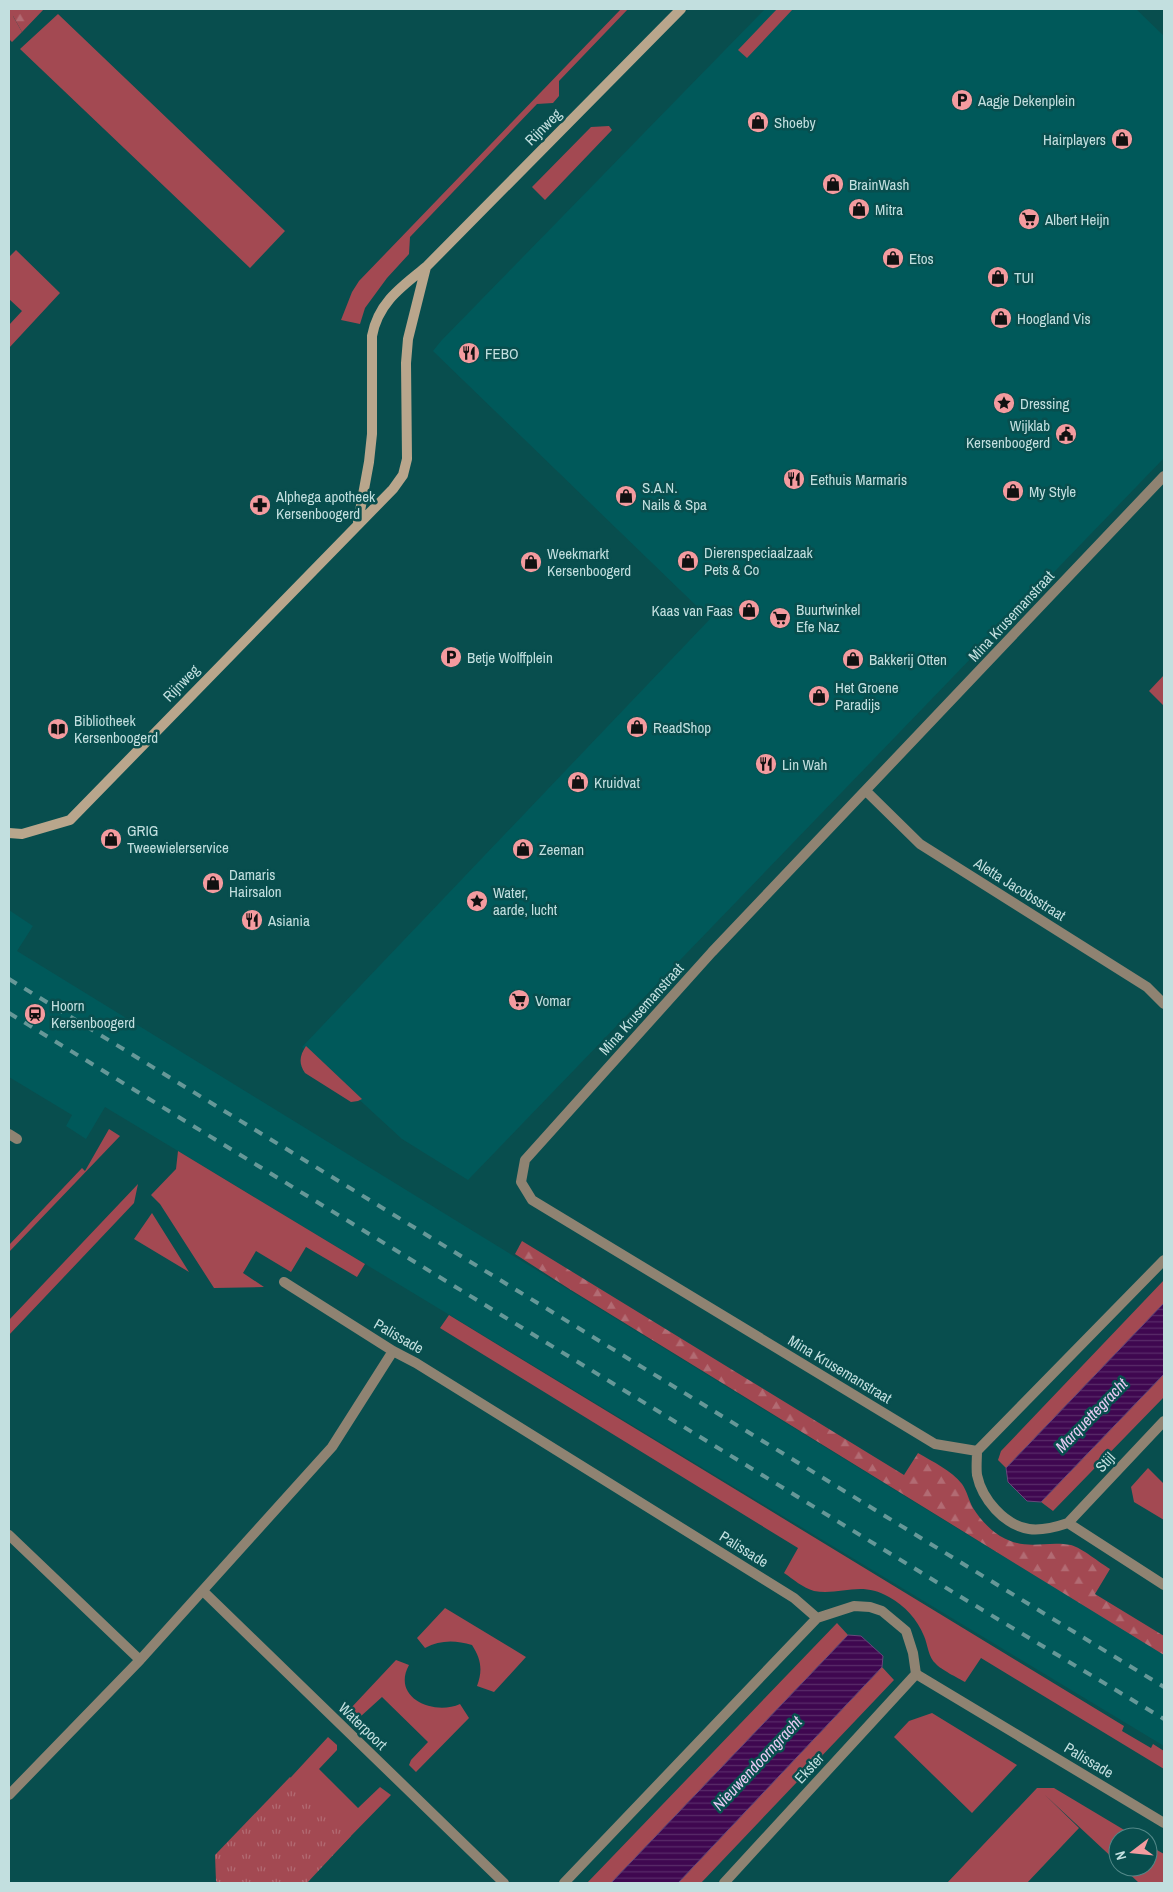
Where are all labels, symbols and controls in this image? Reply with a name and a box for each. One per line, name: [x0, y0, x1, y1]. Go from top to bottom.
parking icon: Aagje Dekenplein: [950, 88, 974, 112]
place label: Aagje Dekenplein: [977, 90, 1075, 111]
street label: Rijnweg: [520, 104, 566, 150]
shop icon: Shoeby: [746, 110, 770, 134]
place label: Shoeby: [774, 112, 817, 133]
shop icon: Hairplayers: [1110, 127, 1134, 151]
place label: Hairplayers: [1043, 129, 1106, 150]
shop icon: BrainWash: [821, 172, 845, 196]
place label: BrainWash: [849, 174, 909, 195]
shop icon: Mitra: [847, 197, 871, 221]
place label: Mitra: [875, 199, 903, 220]
supermarket icon: Albert Heijn: [1017, 207, 1041, 231]
place label: Albert Heijn: [1044, 209, 1109, 230]
shop icon: Etos: [881, 246, 905, 270]
place label: Etos: [909, 248, 934, 269]
shop icon: TUI: [986, 265, 1010, 289]
place label: TUI: [1014, 267, 1034, 288]
shop icon: Hoogland Vis: [989, 306, 1013, 330]
place label: Hoogland Vis: [1017, 308, 1091, 329]
restaurant icon: FEBO: [457, 341, 481, 365]
place label: FEBO: [485, 343, 519, 364]
place icon: Dressing: [992, 391, 1016, 415]
place label: Dressing: [1020, 393, 1069, 414]
place label: Wijklab Kersenboogerd: [966, 415, 1050, 453]
public building icon: Wijklab Kersenboogerd: [1054, 422, 1078, 446]
restaurant icon: Eethuis Marmaris: [782, 467, 806, 491]
place label: Eethuis Marmaris: [810, 469, 907, 490]
place label: S.A.N. Nails & Spa: [642, 477, 707, 515]
shop icon: My Style: [1001, 479, 1025, 503]
place label: My Style: [1029, 481, 1076, 502]
shop icon: S.A.N. Nails & Spa: [614, 484, 638, 508]
place label: Alphega apotheek Kersenboogerd: [275, 486, 376, 524]
pharmacy icon: Alphega apotheek Kersenboogerd: [248, 493, 272, 517]
place label: Dierenspeciaalzaak Pets & Co: [704, 542, 814, 580]
place label: Weekmarkt Kersenboogerd: [547, 543, 631, 581]
shop icon: Dierenspeciaalzaak Pets & Co: [676, 549, 700, 573]
shop icon: Weekmarkt Kersenboogerd: [519, 550, 543, 574]
street label: Mina Krusemanstraat: [963, 565, 1059, 666]
shop icon: Kaas van Faas: [737, 598, 761, 622]
place label: Buurtwinkel Efe Naz: [796, 599, 860, 637]
place label: Kaas van Faas: [652, 600, 733, 621]
supermarket icon: Buurtwinkel Efe Naz: [768, 606, 792, 630]
parking icon: Betje Wolffplein: [439, 645, 463, 669]
place label: Betje Wolffplein: [467, 647, 553, 668]
shop icon: Bakkerij Otten: [841, 647, 865, 671]
place label: Bakkerij Otten: [869, 649, 947, 670]
street label: Rijnweg: [158, 660, 204, 706]
place label: Het Groene Paradijs: [835, 677, 899, 715]
shop icon: Het Groene Paradijs: [807, 684, 831, 708]
place label: Bibliotheek Kersenboogerd: [74, 710, 158, 748]
shop icon: ReadShop: [625, 715, 649, 739]
library icon: Bibliotheek Kersenboogerd: [46, 717, 70, 741]
place label: ReadShop: [653, 717, 711, 738]
restaurant icon: Lin Wah: [754, 752, 778, 776]
place label: Lin Wah: [782, 754, 827, 775]
shop icon: Kruidvat: [566, 770, 590, 794]
place label: Kruidvat: [594, 772, 640, 793]
place label: GRIG Tweewielerservice: [127, 820, 229, 858]
shop icon: GRIG Tweewielerservice: [99, 827, 123, 851]
shop icon: Zeeman: [511, 837, 535, 861]
place label: Zeeman: [539, 839, 584, 860]
street label: Aletta Jacobsstraat: [969, 852, 1070, 926]
place label: Damaris Hairsalon: [229, 864, 282, 902]
shop icon: Damaris Hairsalon: [201, 871, 225, 895]
place label: Water, aarde, lucht: [493, 882, 558, 920]
place icon: Water, aarde, lucht: [465, 889, 489, 913]
restaurant icon: Asiania: [240, 908, 264, 932]
place label: Asiania: [267, 910, 310, 931]
street label: Mina Krusemanstraat: [594, 958, 689, 1060]
supermarket icon: Vomar: [507, 988, 531, 1012]
place label: Vomar: [535, 990, 571, 1011]
place label: Hoorn Kersenboogerd: [51, 995, 135, 1033]
station icon: Hoorn Kersenboogerd: [23, 1002, 47, 1026]
street label: Palissade: [370, 1313, 428, 1359]
street label: Mina Krusemanstraat: [784, 1330, 896, 1409]
water label: Marquettegracht: [1050, 1373, 1132, 1457]
street label: Stijl: [1090, 1447, 1120, 1477]
street label: Palissade: [716, 1526, 773, 1572]
street label: Waterpoort: [334, 1697, 392, 1755]
water label: Nieuwendoorngracht: [707, 1711, 807, 1815]
street label: Palissade: [1060, 1737, 1118, 1783]
street label: Ekster: [789, 1748, 829, 1788]
north arrow: [1108, 1827, 1158, 1877]
text: N: [1111, 1849, 1130, 1862]

